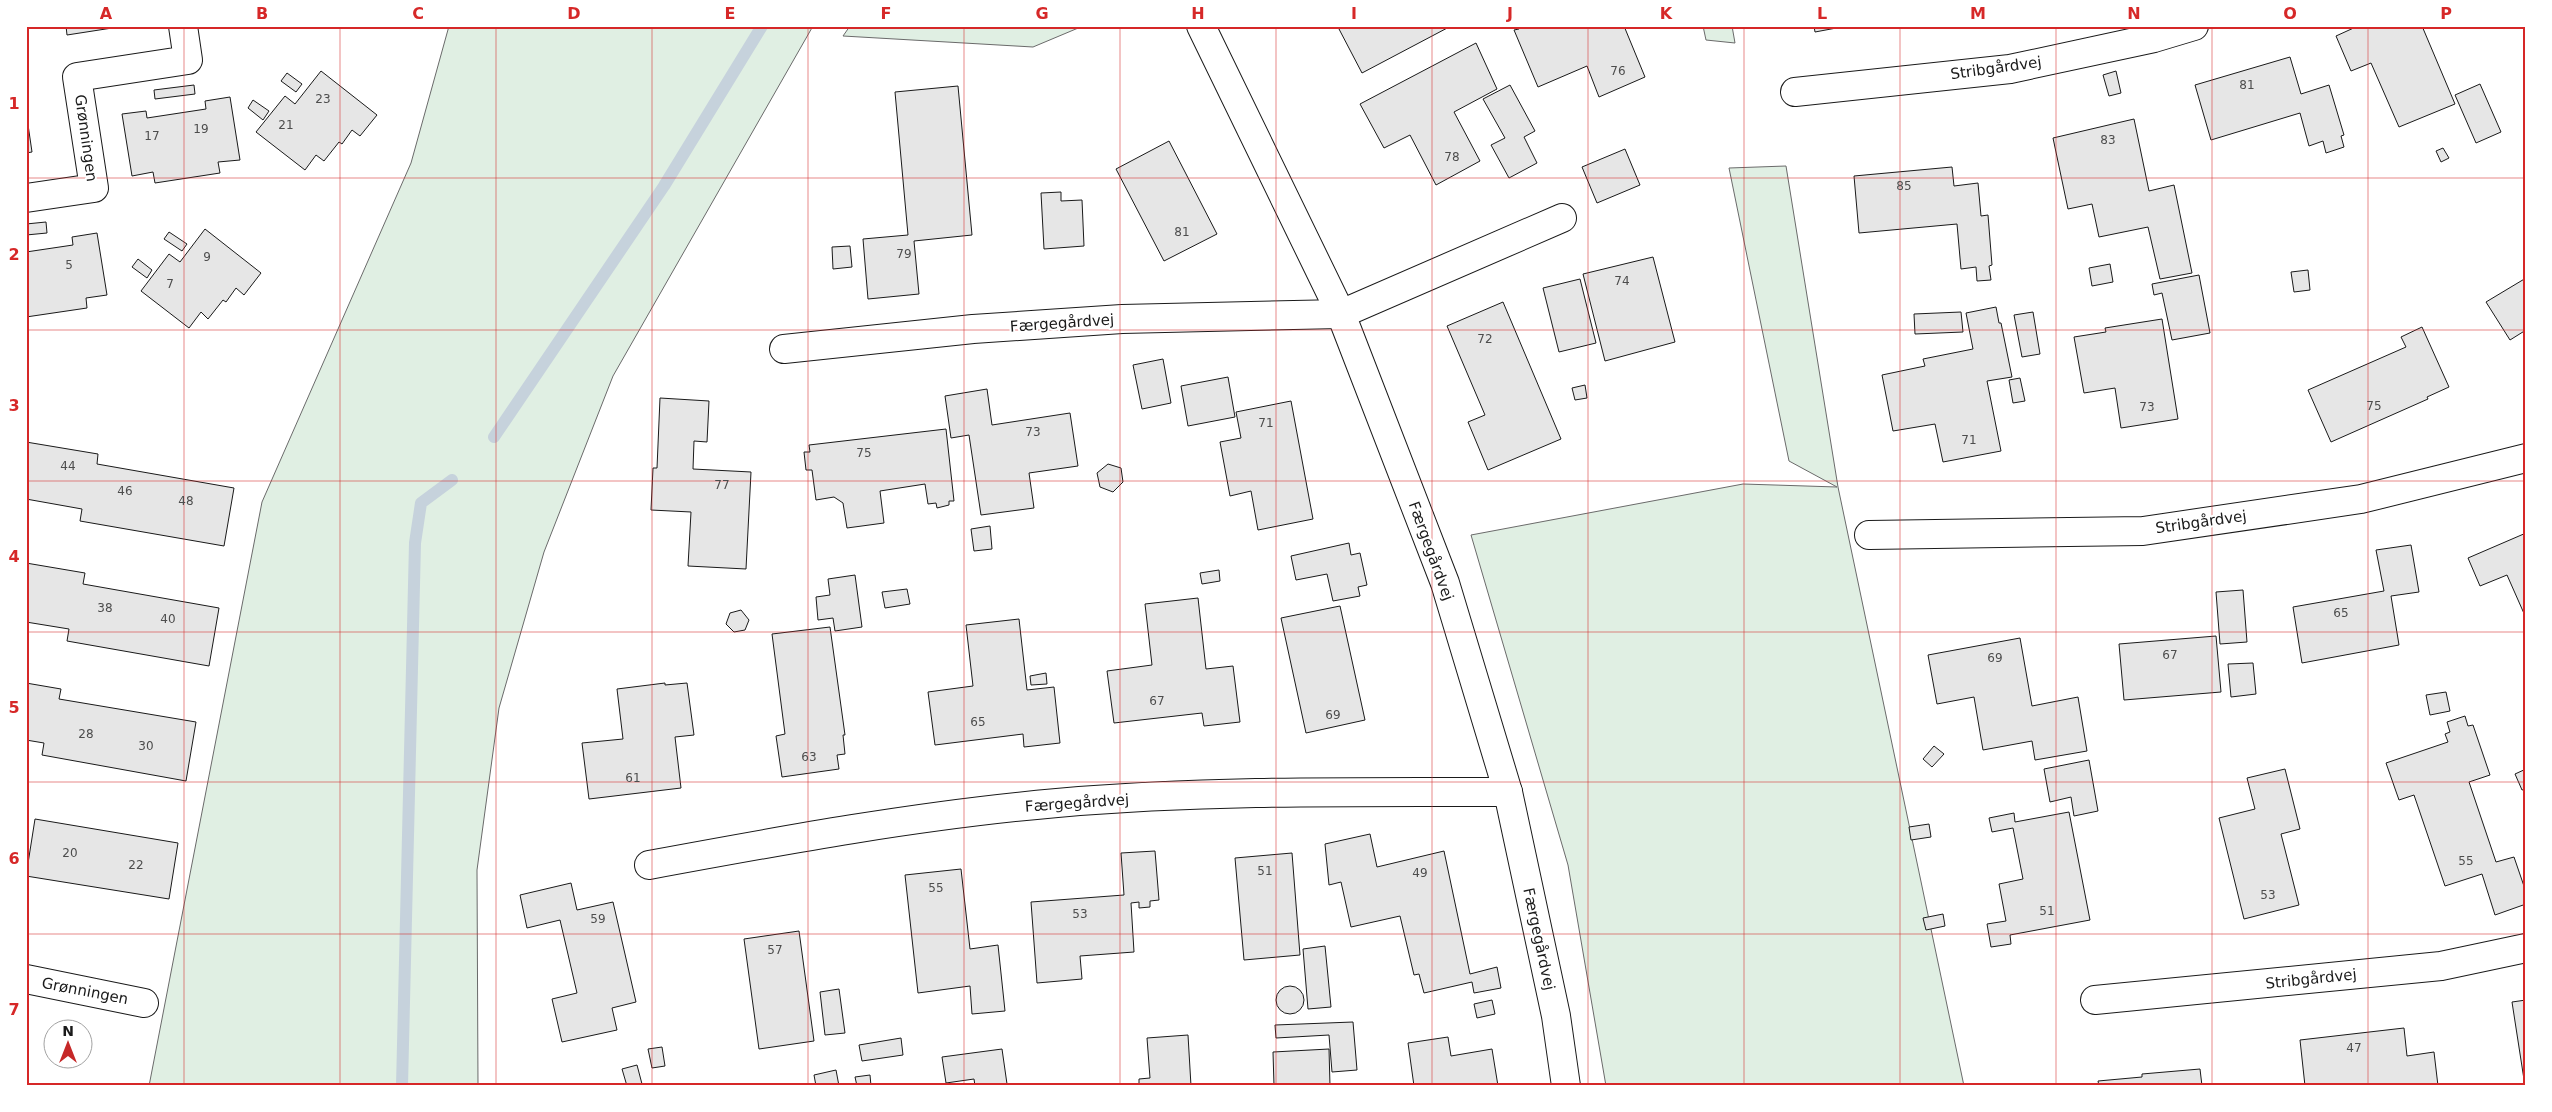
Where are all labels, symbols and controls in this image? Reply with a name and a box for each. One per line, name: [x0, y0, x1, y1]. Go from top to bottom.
text: A: [100, 4, 113, 23]
text: B: [256, 4, 268, 23]
text: C: [412, 4, 424, 23]
text: D: [567, 4, 581, 23]
text: E: [725, 4, 735, 23]
text: F: [881, 4, 891, 23]
text: G: [1035, 4, 1049, 23]
text: H: [1191, 4, 1205, 23]
text: I: [1351, 4, 1357, 23]
text: J: [1506, 4, 1513, 23]
text: K: [1660, 4, 1673, 23]
text: L: [1817, 4, 1827, 23]
text: M: [1970, 4, 1986, 23]
text: N: [2127, 4, 2141, 23]
text: O: [2283, 4, 2297, 23]
text: P: [2440, 4, 2452, 23]
street label: Stribgårdvej: [1949, 53, 2043, 83]
house number: 76: [1610, 64, 1626, 78]
house number: 81: [2239, 78, 2255, 92]
house number: 23: [315, 92, 331, 106]
street label: Grønningen: [71, 93, 101, 183]
text: 1: [8, 94, 20, 113]
house number: 21: [278, 118, 294, 132]
house number: 19: [193, 122, 209, 136]
house number: 17: [144, 129, 160, 143]
house number: 83: [2100, 133, 2116, 147]
house number: 78: [1444, 150, 1460, 164]
house number: 85: [1896, 179, 1912, 193]
house number: 81: [1174, 225, 1190, 239]
text: 2: [8, 245, 20, 264]
house number: 79: [896, 247, 912, 261]
house number: 9: [203, 250, 211, 264]
house number: 5: [65, 258, 73, 272]
house number: 74: [1614, 274, 1630, 288]
house number: 7: [166, 277, 174, 291]
street label: Færgegårdvej: [1009, 310, 1115, 336]
house number: 72: [1477, 332, 1493, 346]
text: 3: [8, 396, 20, 415]
house number: 75: [2366, 399, 2382, 413]
house number: 73: [2139, 400, 2155, 414]
house number: 71: [1258, 416, 1274, 430]
house number: 73: [1025, 425, 1041, 439]
house number: 71: [1961, 433, 1977, 447]
house number: 75: [856, 446, 872, 460]
house number: 44: [60, 459, 76, 473]
house number: 77: [714, 478, 730, 492]
house number: 46: [117, 484, 133, 498]
house number: 48: [178, 494, 194, 508]
street label: Færgegårdvej: [1405, 499, 1457, 603]
street label: Stribgårdvej: [2154, 507, 2248, 537]
text: 4: [8, 547, 20, 566]
house number: 38: [97, 601, 113, 615]
house number: 65: [2333, 606, 2349, 620]
house number: 40: [160, 612, 176, 626]
house number: 67: [2162, 648, 2178, 662]
house number: 69: [1987, 651, 2003, 665]
house number: 67: [1149, 694, 1165, 708]
text: 5: [8, 698, 20, 717]
house number: 69: [1325, 708, 1341, 722]
house number: 65: [970, 715, 986, 729]
house number: 28: [78, 727, 94, 741]
house number: 30: [138, 739, 154, 753]
house number: 63: [801, 750, 817, 764]
house number: 61: [625, 771, 641, 785]
street label: Færgegårdvej: [1024, 790, 1130, 816]
house number: 20: [62, 846, 78, 860]
text: 6: [8, 849, 20, 868]
house number: 55: [2458, 854, 2474, 868]
house number: 22: [128, 858, 144, 872]
house number: 51: [1257, 864, 1273, 878]
house number: 49: [1412, 866, 1428, 880]
house number: 55: [928, 881, 944, 895]
street label: Færgegårdvej: [1519, 886, 1559, 992]
house number: 53: [2260, 888, 2276, 902]
house number: 51: [2039, 904, 2055, 918]
house number: 53: [1072, 907, 1088, 921]
house number: 59: [590, 912, 606, 926]
house number: 57: [767, 943, 783, 957]
street label: Stribgårdvej: [2264, 965, 2358, 993]
street label: Grønningen: [40, 974, 130, 1008]
text: 7: [8, 1000, 20, 1019]
north arrow: [42, 1020, 92, 1070]
text: N: [62, 1023, 74, 1039]
house number: 47: [2346, 1041, 2362, 1055]

